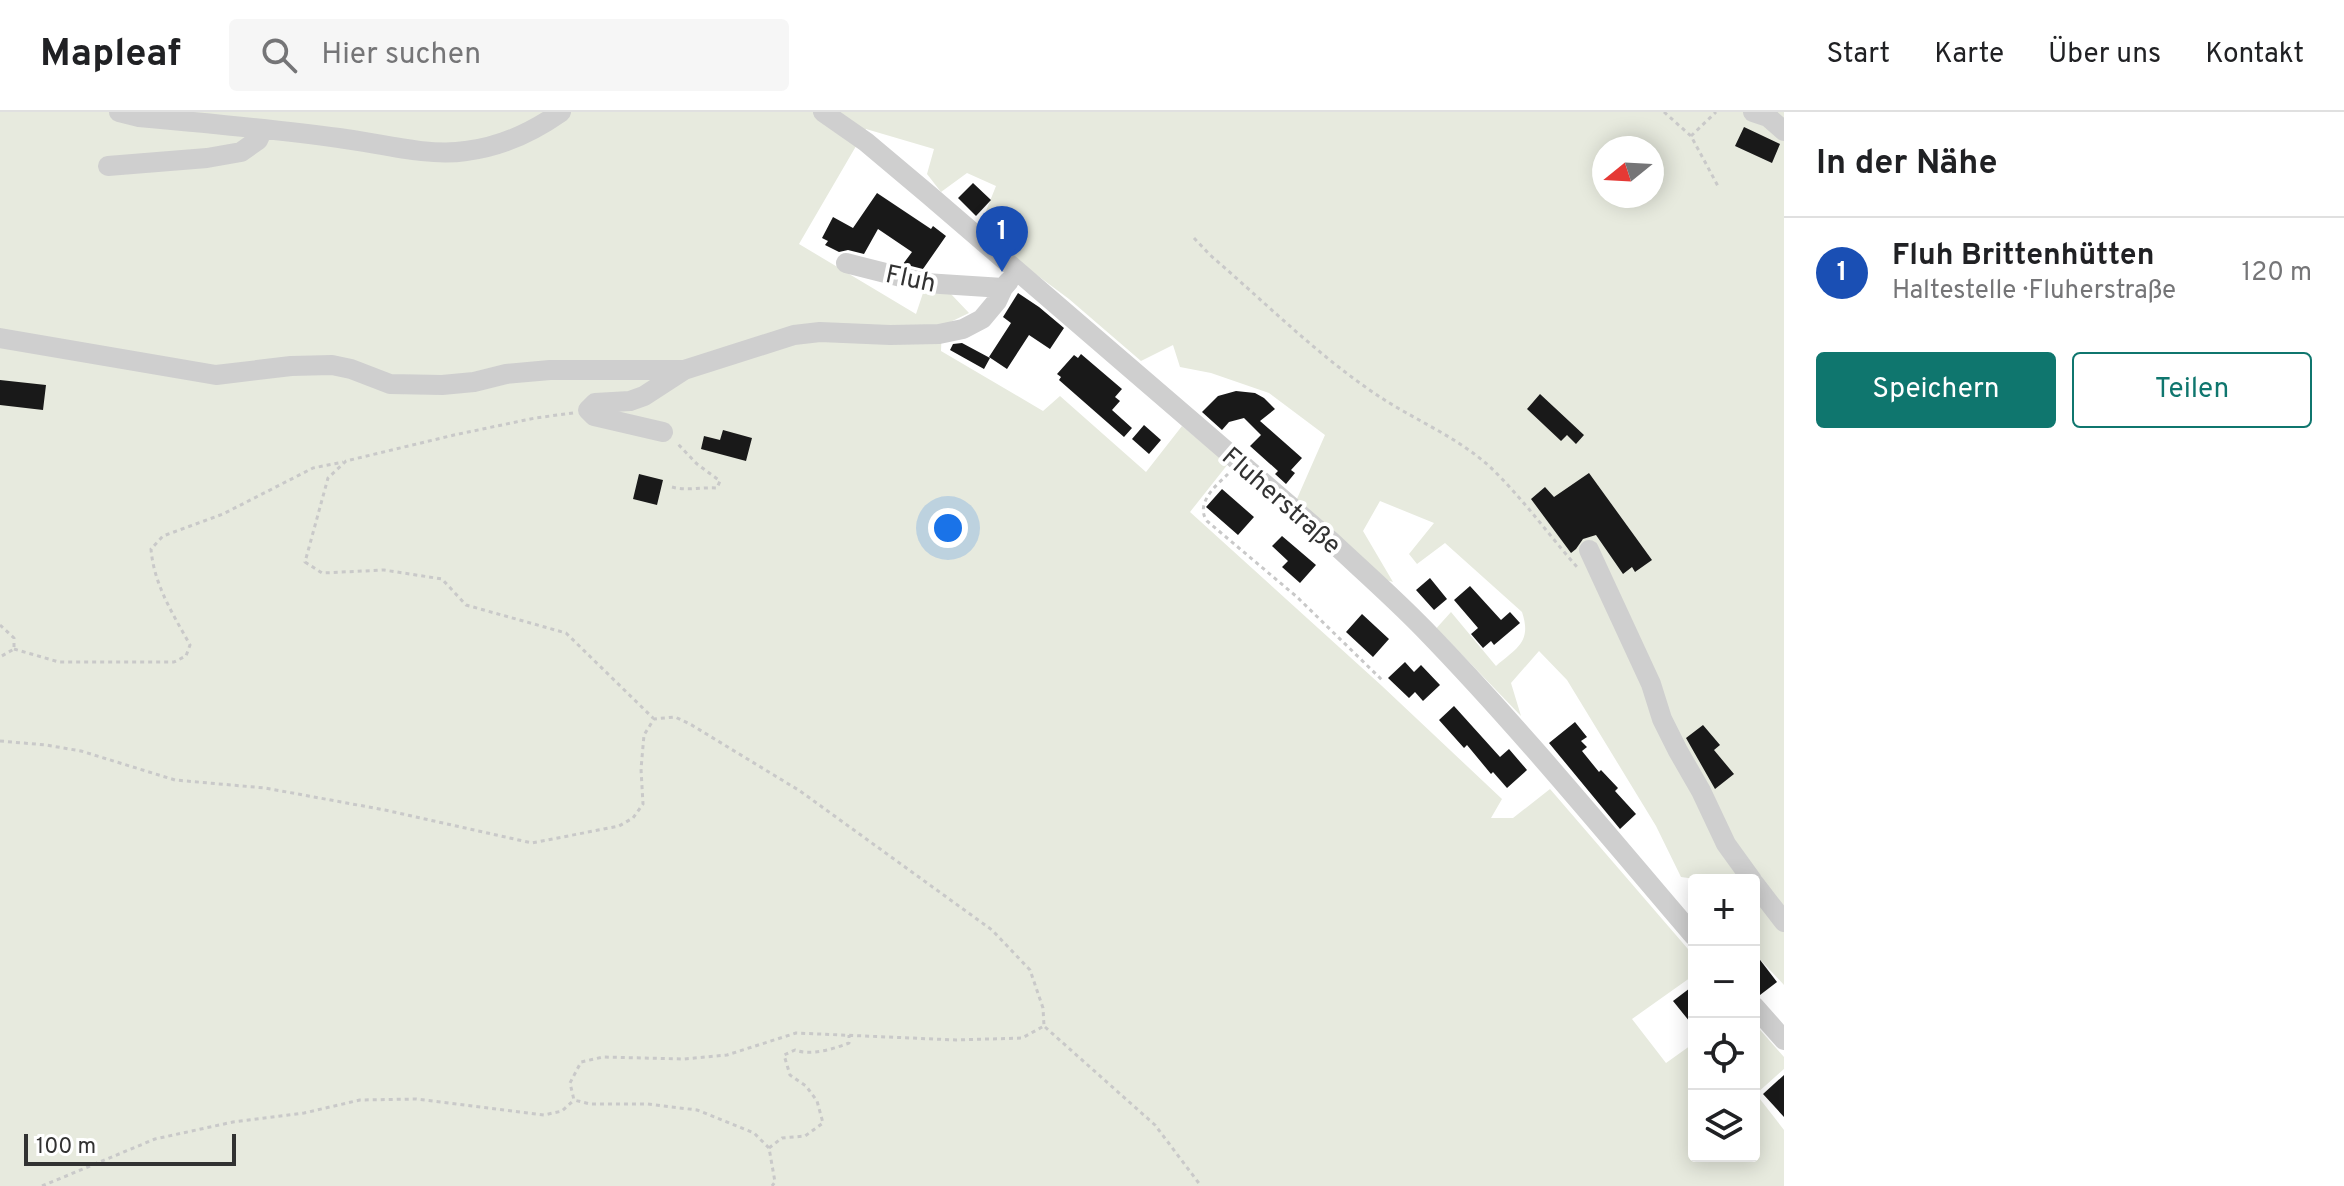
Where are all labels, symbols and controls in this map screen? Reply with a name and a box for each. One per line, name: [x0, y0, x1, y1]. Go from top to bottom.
search box: [229, 19, 789, 91]
text: Mapleaf: [40, 31, 181, 80]
icon: search: [257, 33, 301, 77]
text: Hier suchen: [321, 37, 481, 74]
text: Start: [1826, 37, 1890, 73]
text: Karte: [1934, 37, 2004, 73]
text: Über uns: [2048, 37, 2161, 73]
text: Kontakt: [2205, 37, 2304, 73]
north arrow: [1592, 136, 1664, 208]
text: In der Nähe: [1816, 143, 1998, 186]
pin: 1: [976, 206, 1028, 272]
text: Fluh Brittenhütten: [1892, 238, 2154, 275]
text: 1: [1837, 257, 1847, 290]
text: 120 m: [2242, 257, 2312, 290]
street label: Fluh: [882, 259, 939, 302]
text: Haltestelle · Fluherstraße: [1892, 275, 2176, 308]
button: Speichern: [1816, 352, 2056, 428]
button: Teilen: [2072, 352, 2312, 428]
street label: Fluherstraße: [1214, 441, 1347, 563]
your location: [928, 508, 968, 548]
map controls: [1688, 874, 1760, 1162]
button: +: [1688, 874, 1760, 946]
button: −: [1688, 946, 1760, 1018]
button: locate: [1688, 1018, 1760, 1090]
button: layers: [1688, 1090, 1760, 1162]
scale bar: [24, 1130, 236, 1166]
text: 100 m: [36, 1134, 96, 1161]

